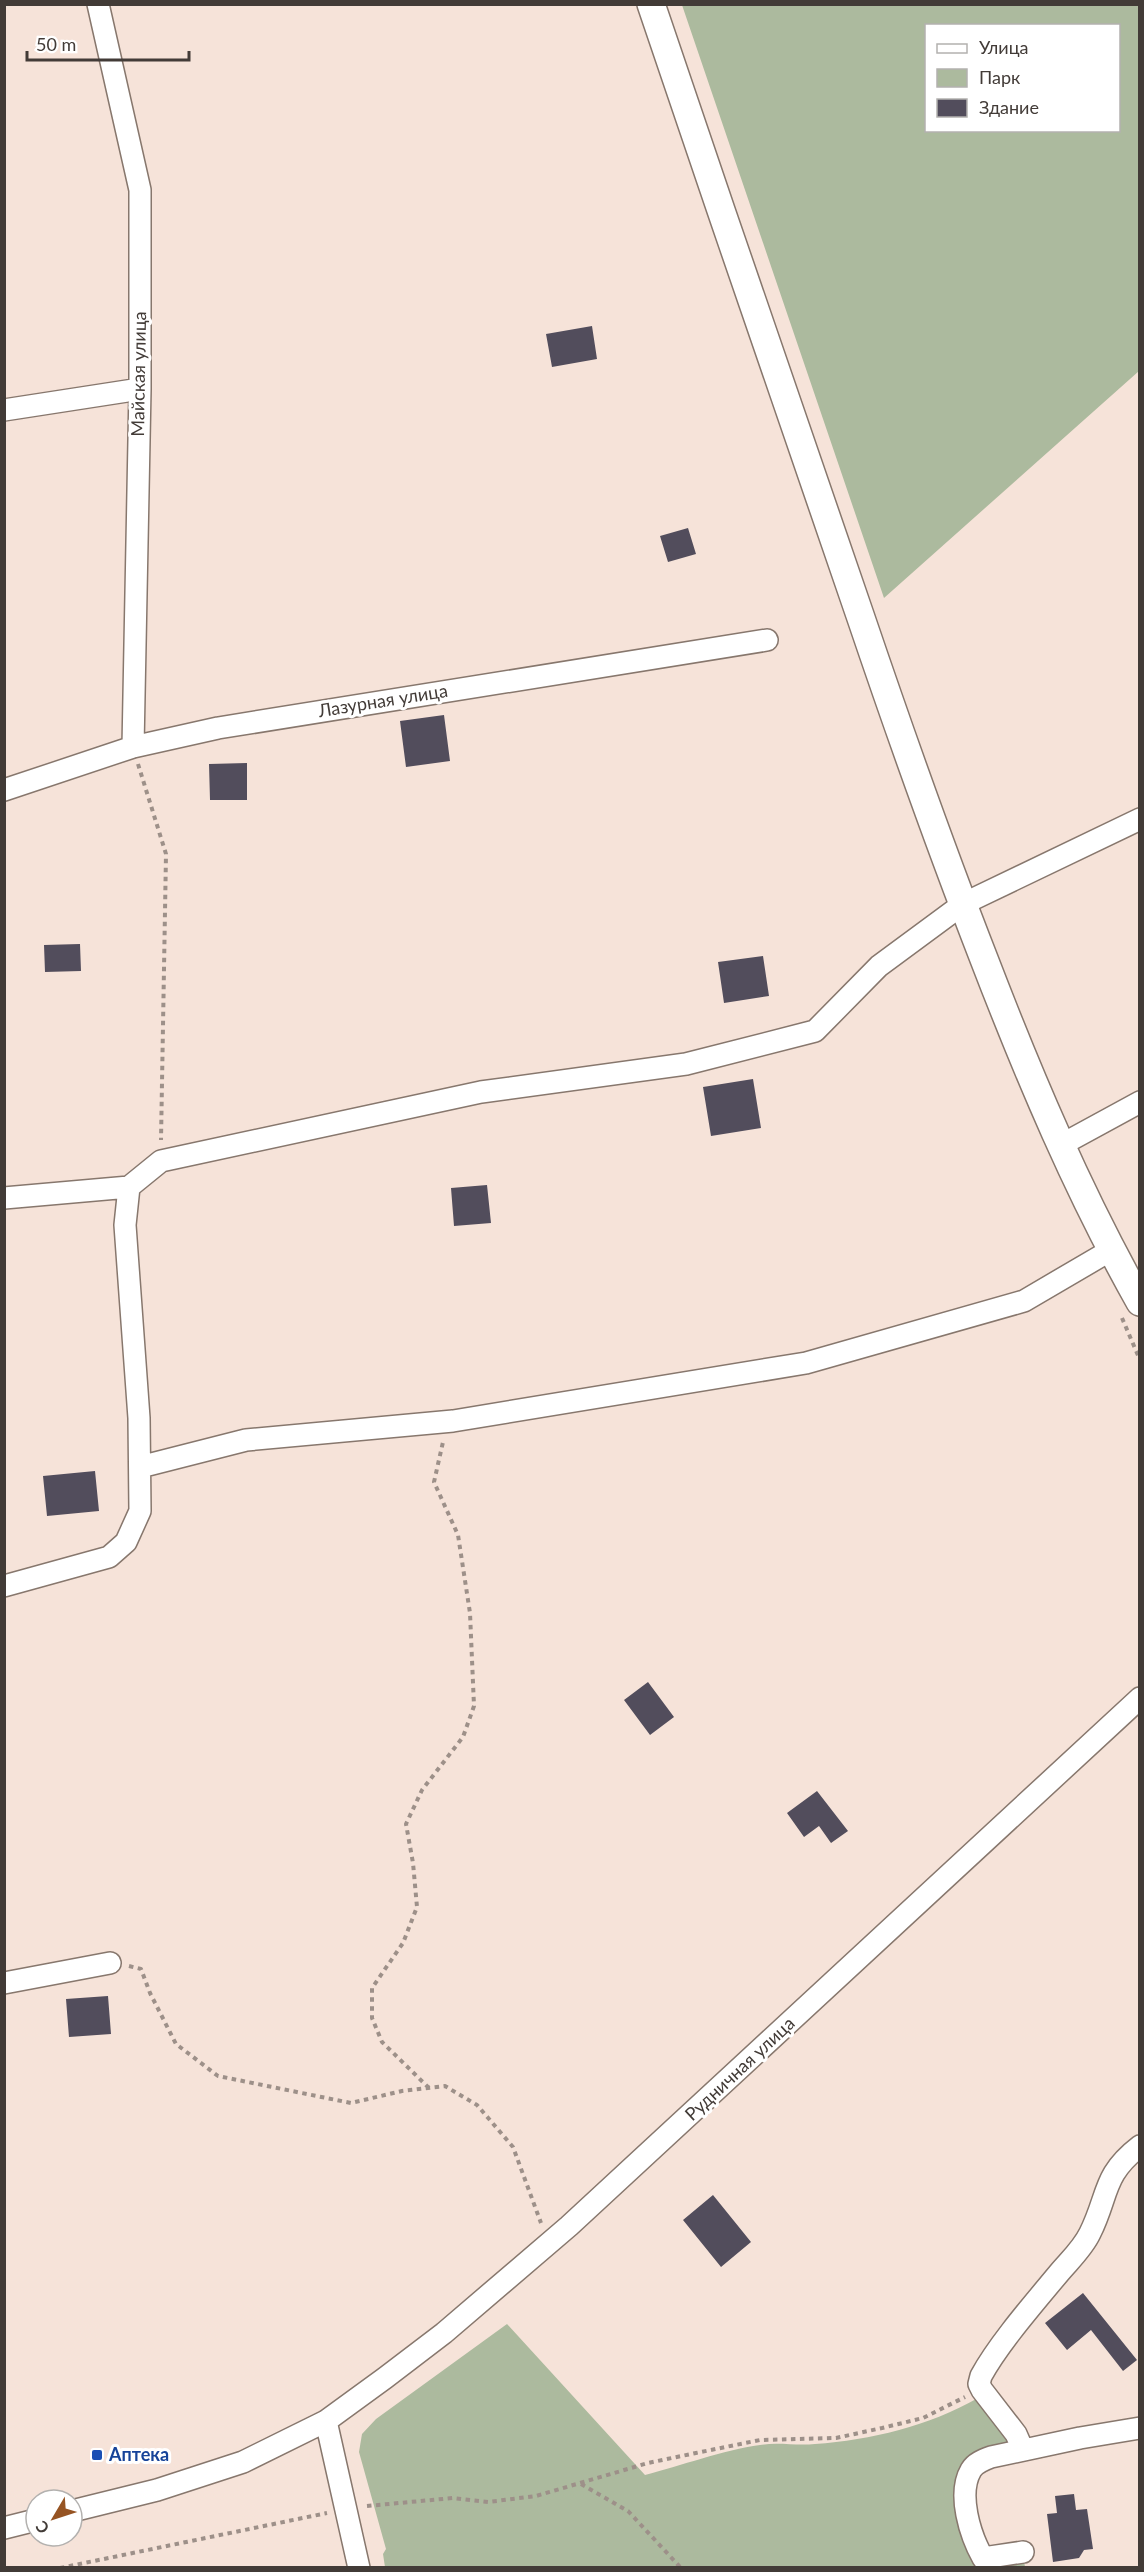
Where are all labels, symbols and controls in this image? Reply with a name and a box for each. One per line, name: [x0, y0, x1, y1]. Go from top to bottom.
scale bar: [27, 24, 189, 62]
legend: [925, 24, 1120, 132]
text: 50 m: [36, 33, 76, 55]
text: Улица: [979, 36, 1029, 58]
text: Парк: [979, 66, 1021, 88]
text: Здание: [979, 96, 1039, 118]
street label: Майская улица: [126, 311, 150, 437]
street label: Лазурная улица: [316, 679, 449, 721]
street label: Рудничная улица: [680, 2012, 799, 2125]
place label: Аптека: [108, 2443, 169, 2465]
marker: Аптека: [90, 2448, 104, 2462]
north arrow: [24, 2488, 84, 2548]
text: С: [31, 2517, 53, 2538]

